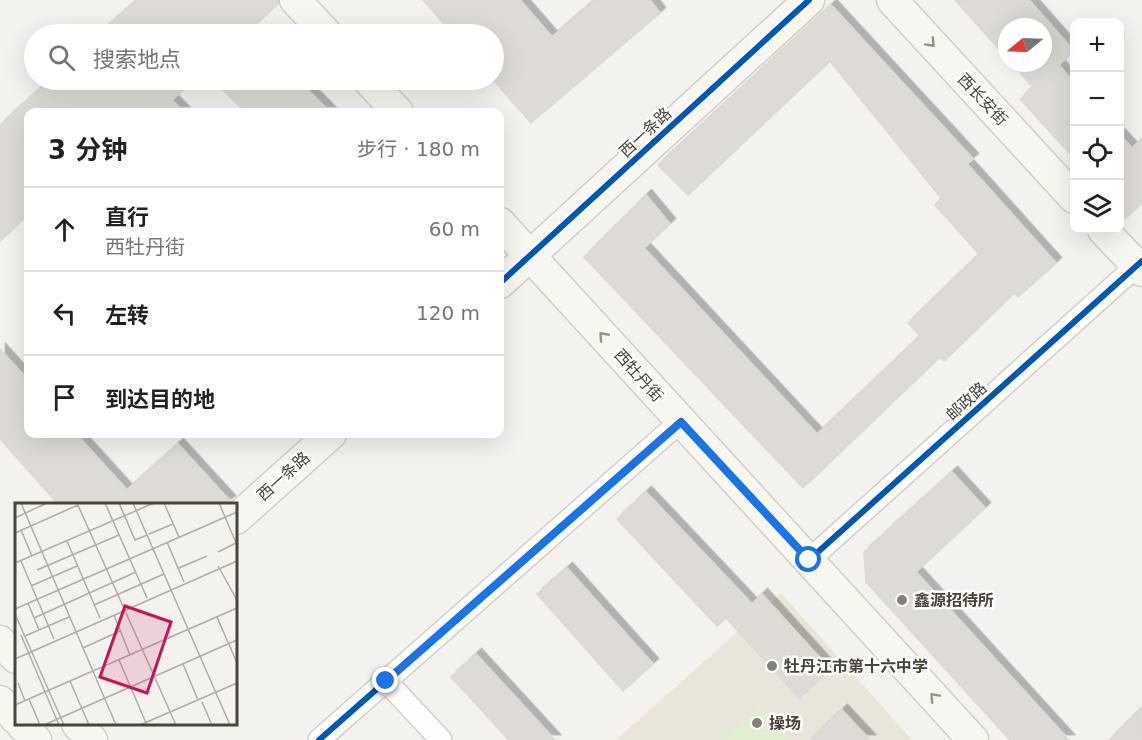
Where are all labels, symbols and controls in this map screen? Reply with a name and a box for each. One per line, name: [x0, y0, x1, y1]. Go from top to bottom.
north arrow: [998, 18, 1052, 72]
map controls: [1070, 18, 1124, 234]
button: +: [1070, 18, 1124, 72]
search box: [24, 24, 504, 90]
one-way arrow: [924, 36, 935, 47]
icon: search: [45, 41, 78, 74]
text: 搜索地点: [93, 47, 181, 72]
street label: 西长安街: [954, 69, 1011, 129]
button: −: [1070, 72, 1124, 126]
street label: 西一条路: [615, 104, 675, 161]
button: locate: [1070, 126, 1124, 180]
text: 3 分钟: [48, 135, 127, 165]
text: 步行 · 180 m: [357, 137, 480, 161]
button: layers: [1070, 180, 1124, 234]
text: 直行: [105, 205, 149, 230]
icon: ahead: [48, 213, 81, 246]
text: 60 m: [429, 217, 480, 241]
text: 西牡丹街: [105, 235, 185, 259]
icon: left: [48, 297, 81, 330]
text: 120 m: [416, 301, 480, 325]
text: 左转: [105, 303, 149, 328]
one-way arrow: [599, 333, 610, 343]
street label: 西牡丹街: [610, 345, 667, 405]
street label: 邮政路: [942, 378, 991, 424]
icon: arrive: [48, 381, 81, 414]
text: 到达目的地: [105, 387, 215, 412]
street label: 西一条路: [253, 448, 313, 505]
inset map: [15, 503, 237, 725]
route start: [795, 546, 821, 572]
place label: 鑫源招待所: [914, 591, 994, 610]
marker: 鑫源招待所: [895, 593, 909, 607]
place label: 牡丹江市第十六中学: [784, 657, 928, 676]
marker: 牡丹江市第十六中学: [765, 659, 779, 673]
route end: [372, 667, 398, 693]
one-way arrow: [930, 693, 941, 704]
place label: 操场: [769, 714, 801, 733]
marker: 操场: [750, 716, 764, 730]

